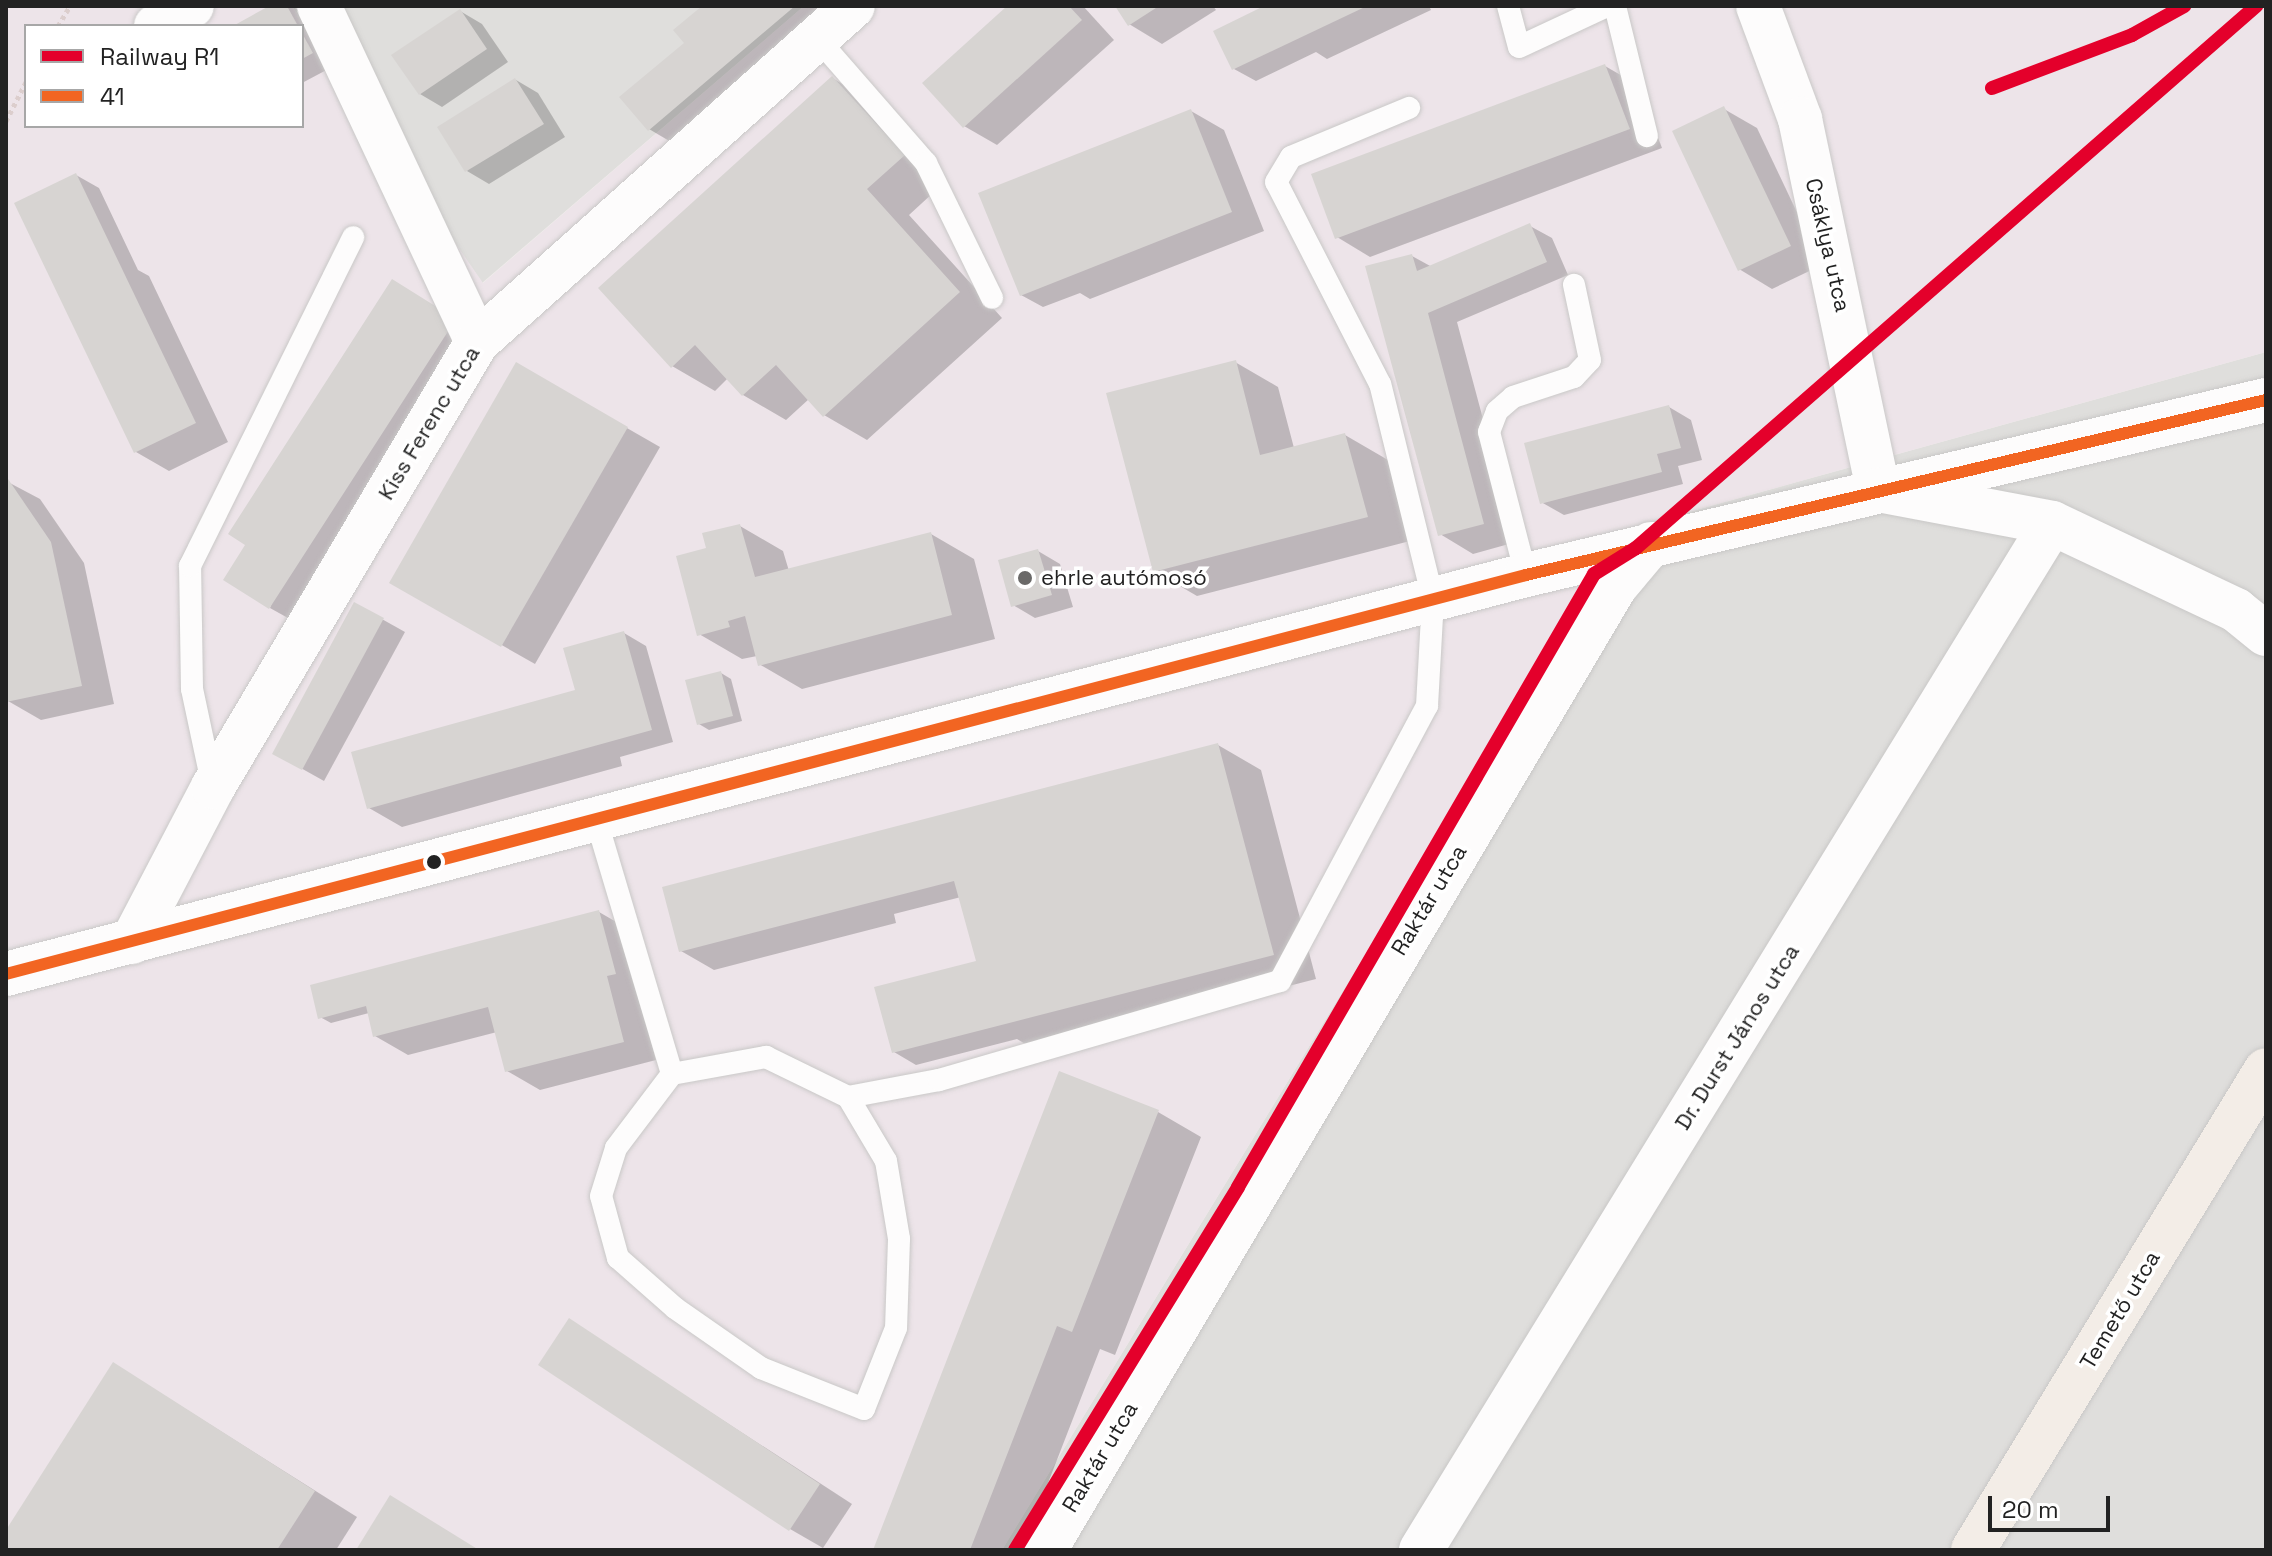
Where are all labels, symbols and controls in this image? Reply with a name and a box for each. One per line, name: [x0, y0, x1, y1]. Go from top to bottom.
legend: [24, 24, 304, 128]
text: Railway R1: [100, 41, 219, 72]
text: 41: [100, 81, 124, 112]
street label: Csáklya utca: [1800, 176, 1856, 314]
street label: Kiss Ferenc utca: [373, 341, 485, 505]
place label: ehrle autómosó: [1041, 565, 1207, 591]
marker: ehrle autómosó: [1016, 569, 1034, 587]
street label: Raktár utca: [1386, 840, 1472, 960]
unlabelled marker: [426, 854, 442, 870]
street label: Dr. Durst János utca: [1669, 939, 1805, 1135]
street label: Temető utca: [2074, 1246, 2166, 1374]
street label: Raktár utca: [1057, 1397, 1143, 1517]
scale bar: [1992, 1480, 2114, 1530]
text: 20 m: [2002, 1494, 2059, 1525]

